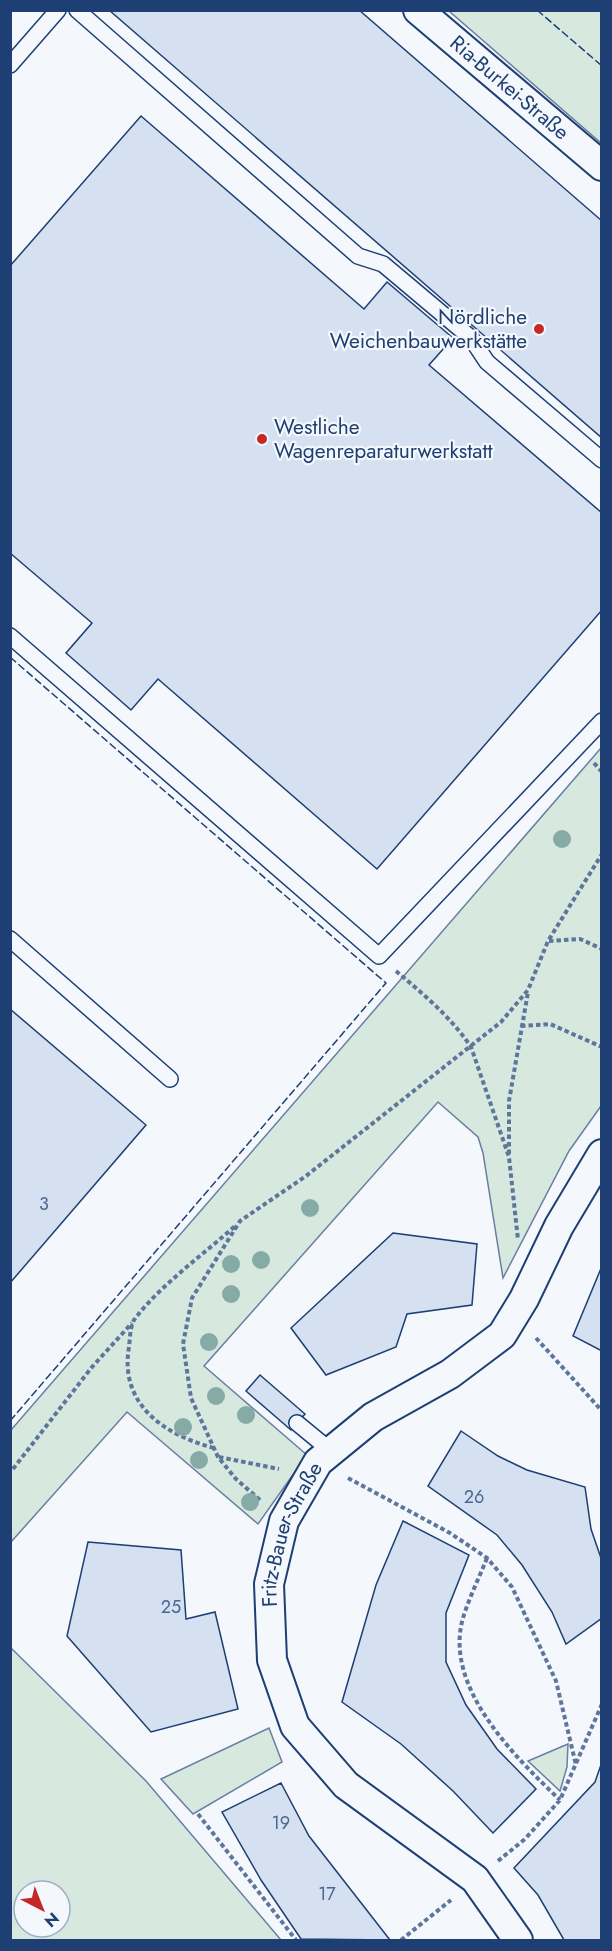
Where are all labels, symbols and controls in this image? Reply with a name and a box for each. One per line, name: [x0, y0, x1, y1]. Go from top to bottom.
street label: Ria-Burkei-Straße: [443, 28, 576, 147]
place label: Nördliche Weichenbauwerkstätte: [330, 302, 527, 356]
marker: Nördliche Weichenbauwerkstätte: [532, 322, 546, 336]
place label: Westliche Wagenreparaturwerkstatt: [274, 412, 492, 466]
marker: Westliche Wagenreparaturwerkstatt: [255, 432, 269, 446]
house number: 3: [39, 1191, 49, 1217]
street label: Fritz-Bauer-Straße: [254, 1456, 330, 1608]
house number: 26: [464, 1484, 484, 1510]
house number: 25: [161, 1594, 181, 1620]
house number: 19: [272, 1810, 290, 1836]
north arrow: [12, 1879, 72, 1939]
house number: 17: [318, 1881, 336, 1907]
text: N: [39, 1907, 64, 1933]

